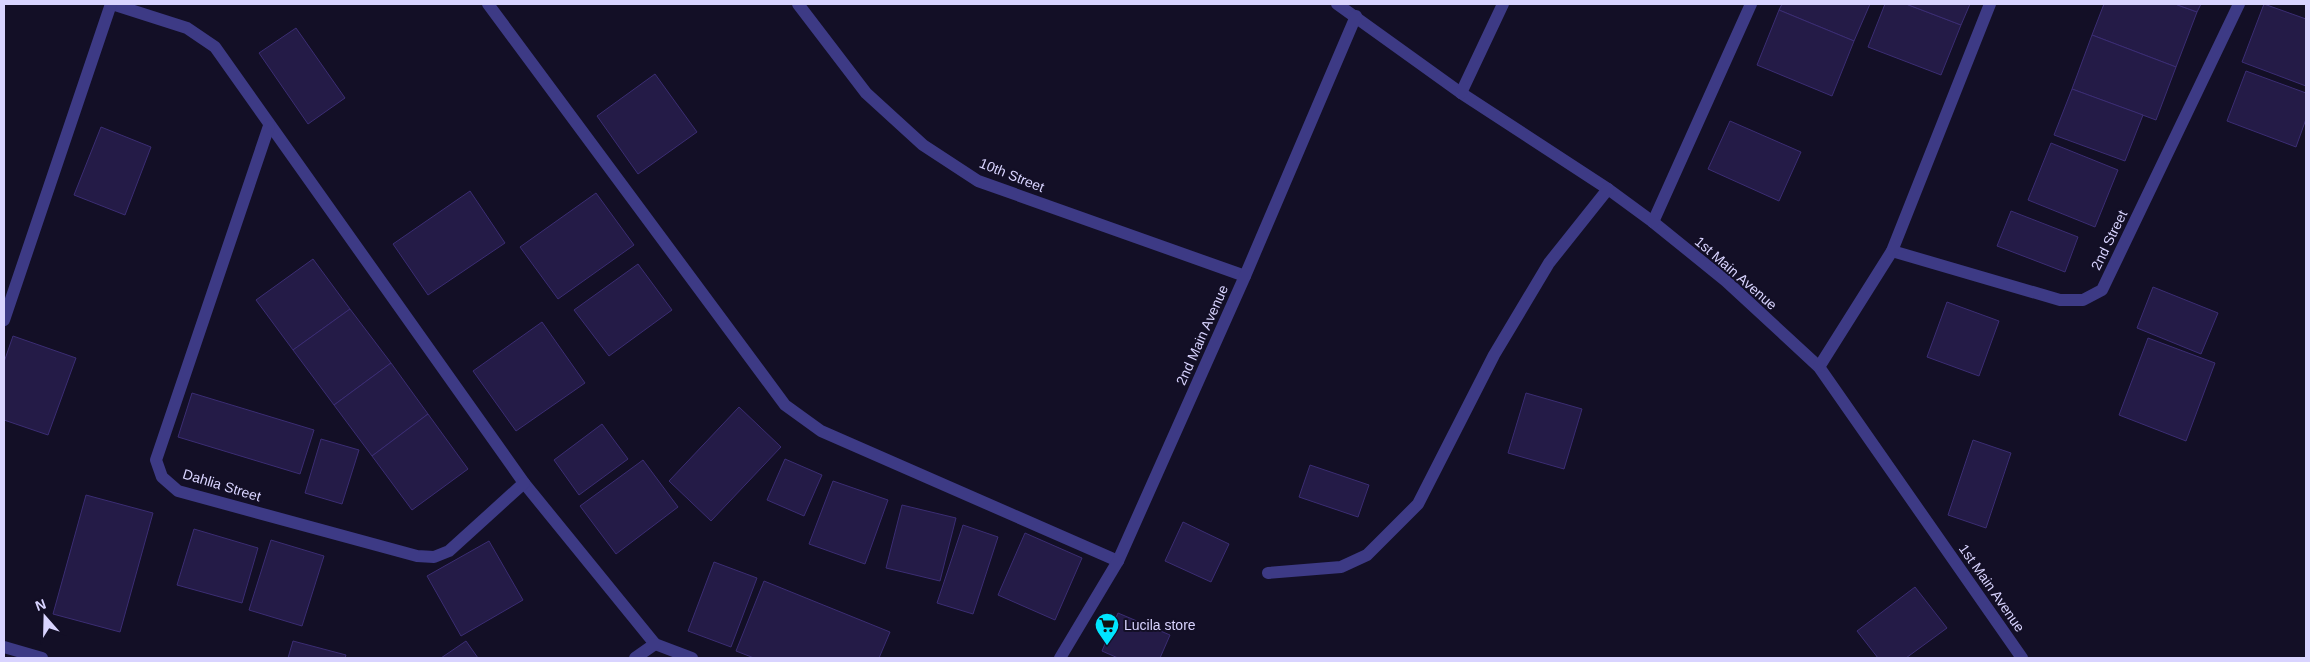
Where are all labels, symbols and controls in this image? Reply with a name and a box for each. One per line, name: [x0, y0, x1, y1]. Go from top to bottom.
street label: 10th Street: [977, 155, 1047, 195]
street label: 2nd Street: [2088, 207, 2130, 273]
street label: 1st Main Avenue: [1692, 233, 1780, 313]
street label: 2nd Main Avenue: [1173, 282, 1231, 388]
street label: Dahlia Street: [181, 466, 263, 505]
street label: 1st Main Avenue: [1956, 541, 2028, 635]
north arrow: [20, 592, 70, 642]
text: N: [33, 596, 48, 614]
supermarket icon: Lucila store: [1094, 612, 1120, 646]
place label: Lucila store: [1124, 617, 1196, 633]

